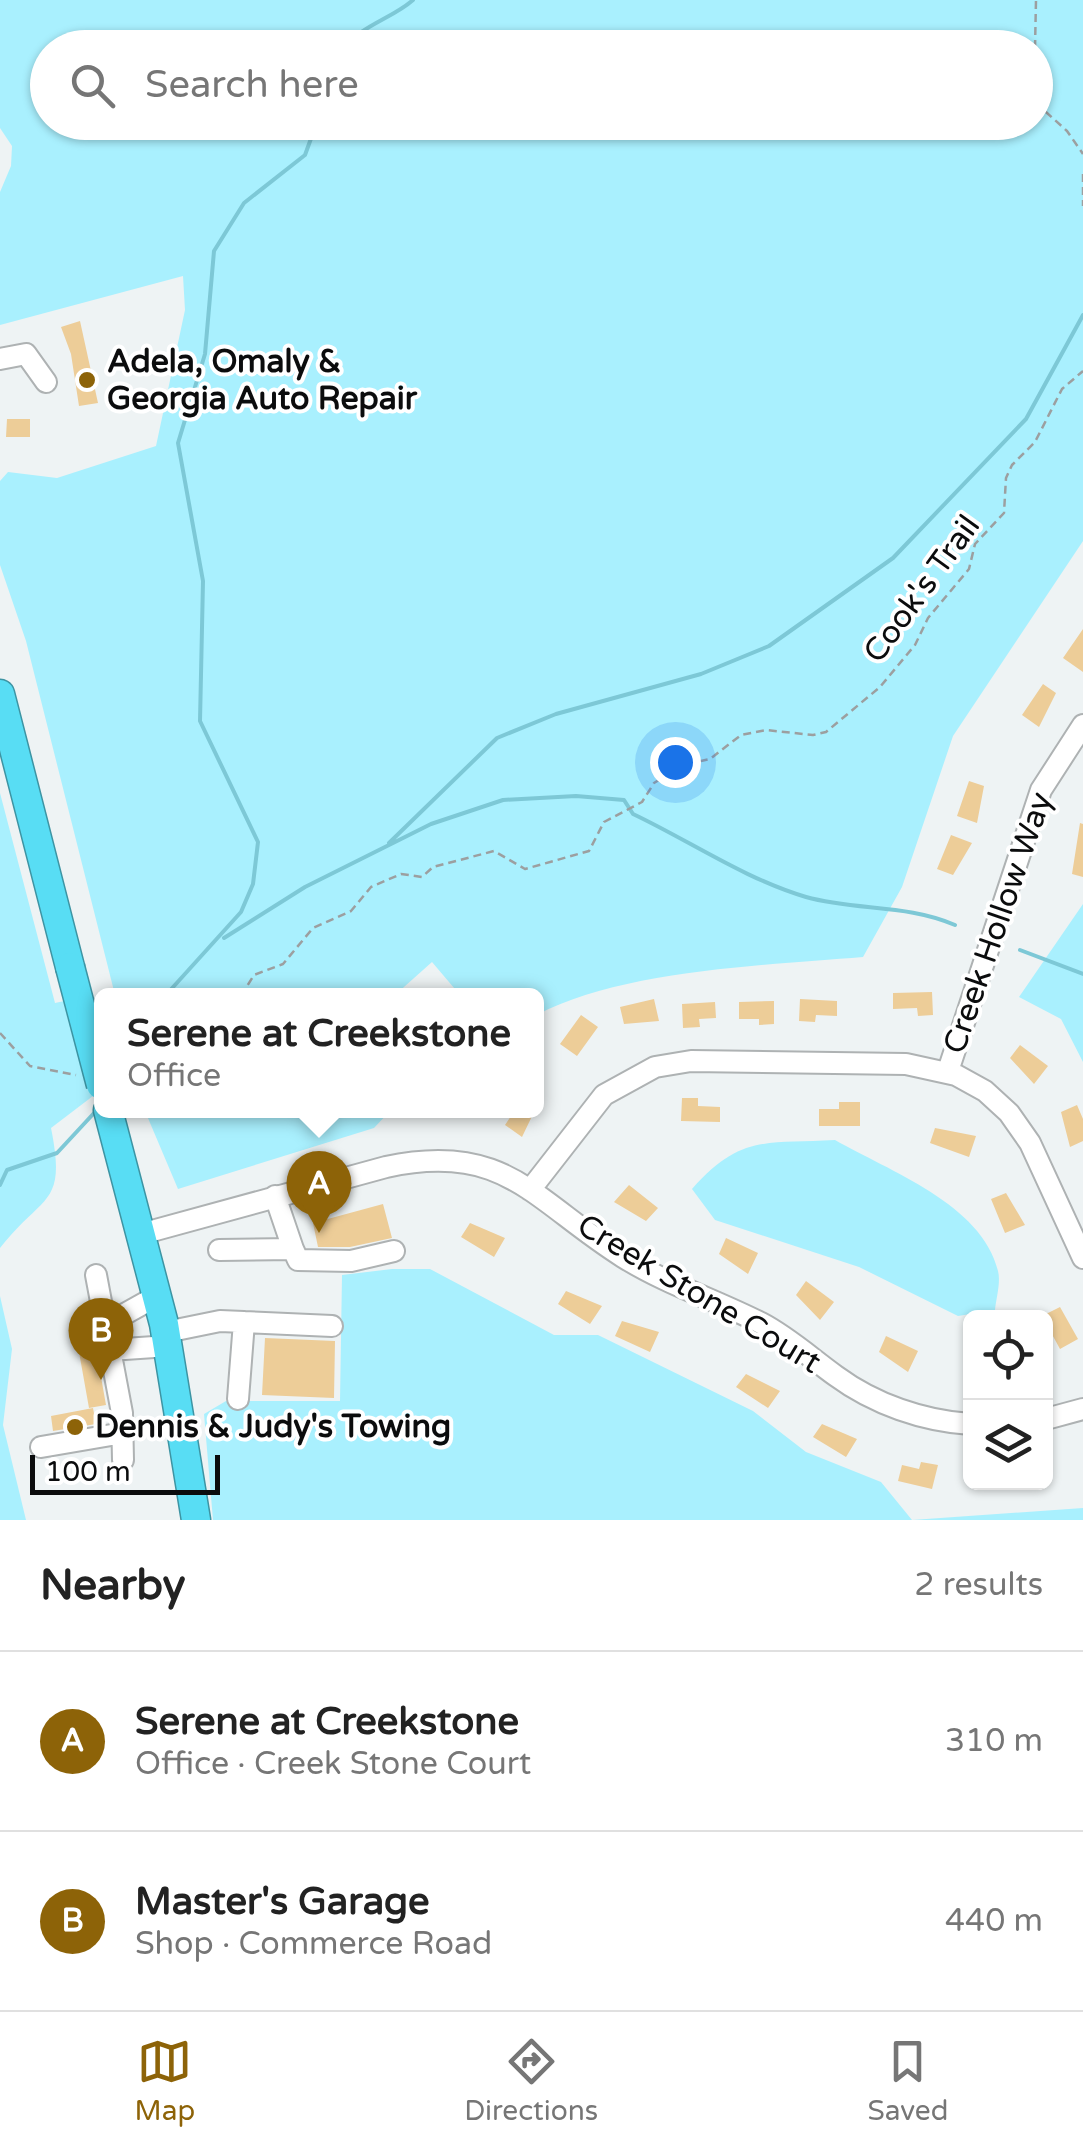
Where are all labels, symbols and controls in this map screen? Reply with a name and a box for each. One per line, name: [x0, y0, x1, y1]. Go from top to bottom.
search box: [30, 30, 1053, 140]
icon: search: [65, 58, 120, 113]
text: Search here: [145, 62, 359, 108]
place label: Adela, Omaly & Georgia Auto Repair: [107, 343, 418, 418]
marker: Adela, Omaly & Georgia Auto Repair: [76, 369, 98, 391]
street label: Cook's Trail: [856, 508, 988, 670]
your location: [650, 737, 701, 788]
street label: Creek Hollow Way: [935, 787, 1061, 1059]
popup: [94, 988, 544, 1118]
text: Serene at Creekstone: [127, 1011, 511, 1057]
text: Office: [127, 1057, 221, 1095]
pin: A: [286, 1150, 352, 1233]
street label: Creek Stone Court: [570, 1206, 828, 1382]
pin: B: [68, 1298, 134, 1380]
map controls: [963, 1310, 1053, 1490]
button: locate: [963, 1310, 1053, 1400]
button: layers: [963, 1400, 1053, 1490]
place label: Dennis & Judy's Towing: [95, 1408, 451, 1446]
marker: Dennis & Judy's Towing: [64, 1416, 86, 1438]
scale bar: [30, 1450, 220, 1494]
text: 100 m: [45, 1455, 131, 1489]
text: Nearby: [40, 1560, 185, 1611]
text: 2 results: [914, 1566, 1043, 1604]
text: Serene at Creekstone: [135, 1699, 519, 1745]
text: A: [61, 1722, 84, 1760]
text: 310 m: [945, 1722, 1043, 1760]
text: Office · Creek Stone Court: [135, 1745, 531, 1783]
text: Master's Garage: [135, 1879, 430, 1925]
text: B: [61, 1902, 84, 1940]
text: 440 m: [945, 1902, 1043, 1940]
text: Shop · Commerce Road: [135, 1925, 492, 1963]
tab: Map: [135, 2034, 195, 2128]
tab: Directions: [464, 2034, 598, 2128]
tab: Saved: [867, 2034, 948, 2128]

